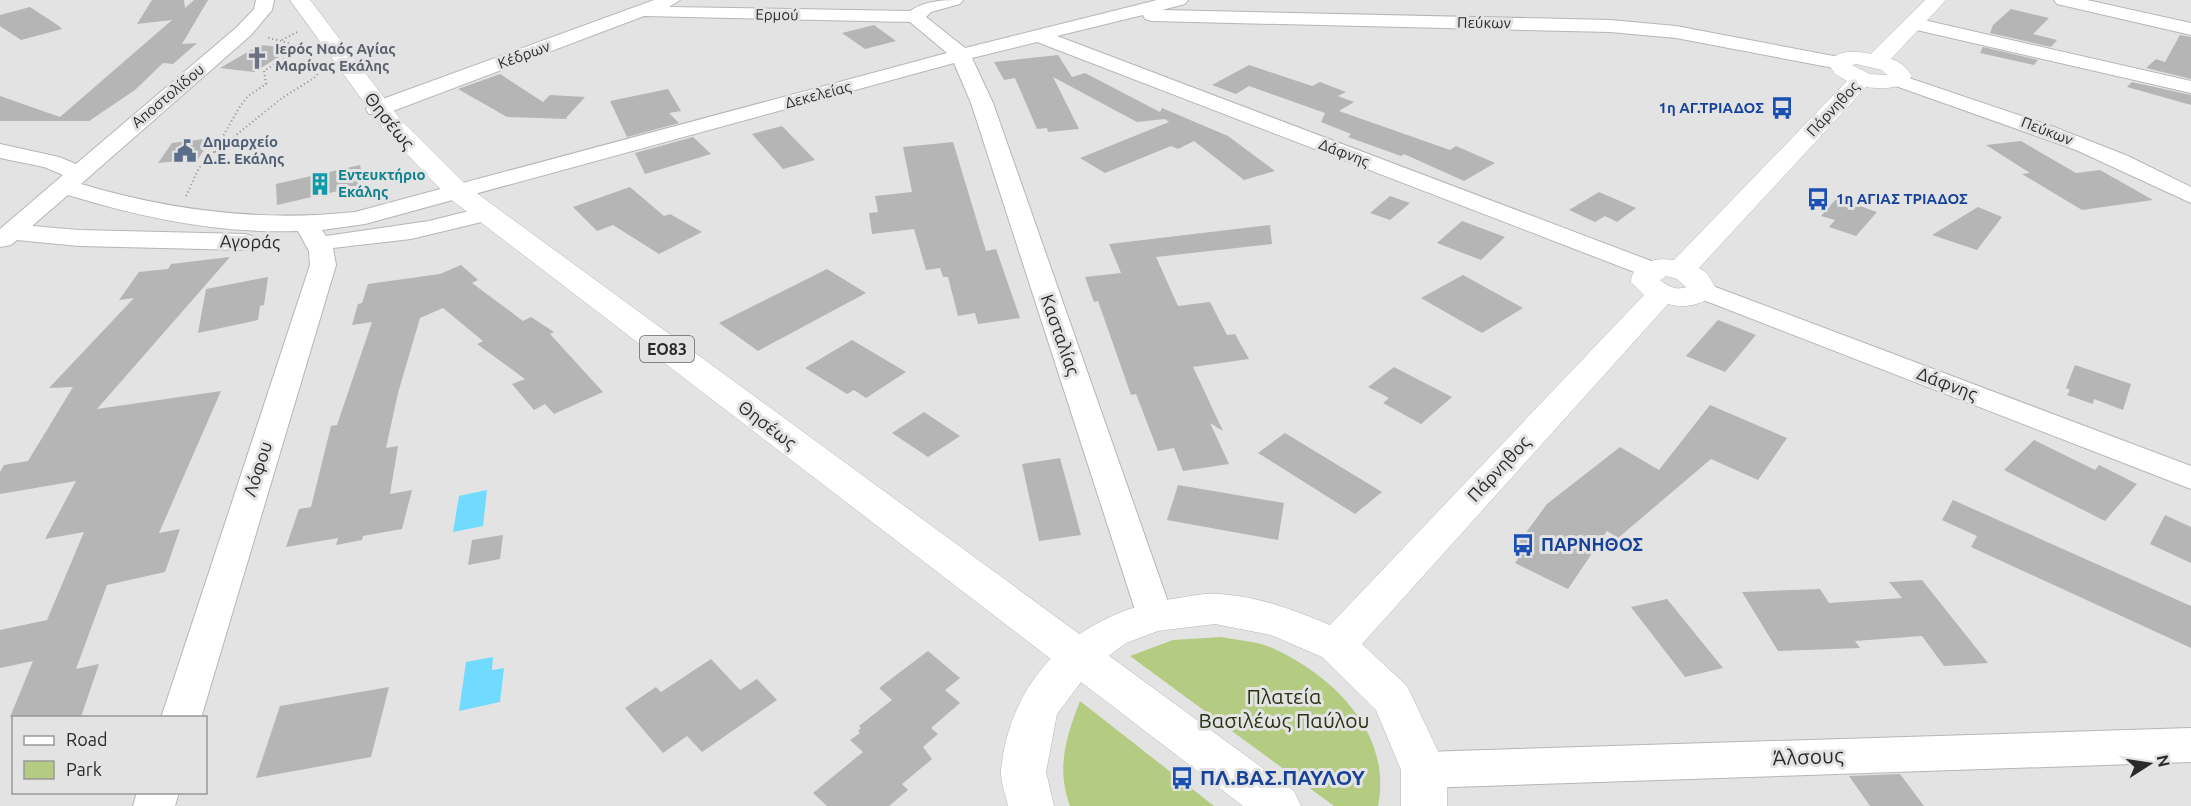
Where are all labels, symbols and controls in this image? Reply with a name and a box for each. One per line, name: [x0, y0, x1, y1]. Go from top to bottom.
street label: Ερμού: [755, 6, 799, 23]
street label: Πεύκων: [1457, 14, 1511, 31]
street label: Κέδρων: [496, 37, 552, 72]
place label: Ιερός Ναός Αγίας Μαρίνας Εκάλης: [275, 40, 396, 74]
church icon: Ιερός Ναός Αγίας Μαρίνας Εκάλης: [244, 45, 270, 71]
street label: Αποστολίδου: [128, 60, 207, 131]
street label: Δεκελείας: [783, 78, 853, 111]
street label: Πάρνηθος: [1803, 78, 1862, 140]
street label: Θησέως: [360, 88, 419, 153]
bus stop icon: 1η ΑΓ.ΤΡΙΑΔΟΣ: [1769, 95, 1795, 121]
place label: 1η ΑΓ.ΤΡΙΑΔΟΣ: [1658, 99, 1764, 116]
street label: Πεύκων: [2019, 113, 2075, 148]
place label: Δημαρχείο Δ.Ε. Εκάλης: [203, 133, 284, 167]
street label: Δάφνης: [1317, 135, 1372, 170]
public building icon: Δημαρχείο Δ.Ε. Εκάλης: [172, 138, 198, 164]
place label: Εντευκτήριο Εκάλης: [338, 166, 426, 200]
building icon: Εντευκτήριο Εκάλης: [307, 171, 333, 197]
bus stop icon: 1η ΑΓΙΑΣ ΤΡΙΑΔΟΣ: [1805, 186, 1831, 212]
place label: 1η ΑΓΙΑΣ ΤΡΙΑΔΟΣ: [1836, 190, 1968, 207]
street label: Αγοράς: [220, 230, 280, 253]
street label: Κασταλίας: [1037, 292, 1084, 378]
road number: ΕΟ83: [640, 336, 694, 362]
street label: Δάφνης: [1914, 362, 1980, 405]
street label: Θησέως: [734, 396, 801, 453]
street label: Πάρνηθος: [1463, 431, 1534, 506]
street label: Λόφου: [239, 439, 275, 499]
bus stop icon: ΠΑΡΝΗΘΟΣ: [1510, 532, 1536, 558]
place label: ΠΑΡΝΗΘΟΣ: [1541, 534, 1643, 554]
park label: Πλατεία Βασιλέως Παύλου: [1198, 684, 1370, 732]
legend: [12, 716, 207, 794]
text: Road: [66, 729, 108, 749]
north arrow: [2119, 734, 2179, 794]
street label: Άλσους: [1772, 743, 1844, 769]
text: N: [2154, 753, 2174, 769]
text: Park: [66, 759, 102, 779]
bus stop icon: ΠΛ.ΒΑΣ.ΠΑΥΛΟΥ: [1169, 765, 1195, 791]
place label: ΠΛ.ΒΑΣ.ΠΑΥΛΟΥ: [1200, 765, 1365, 789]

